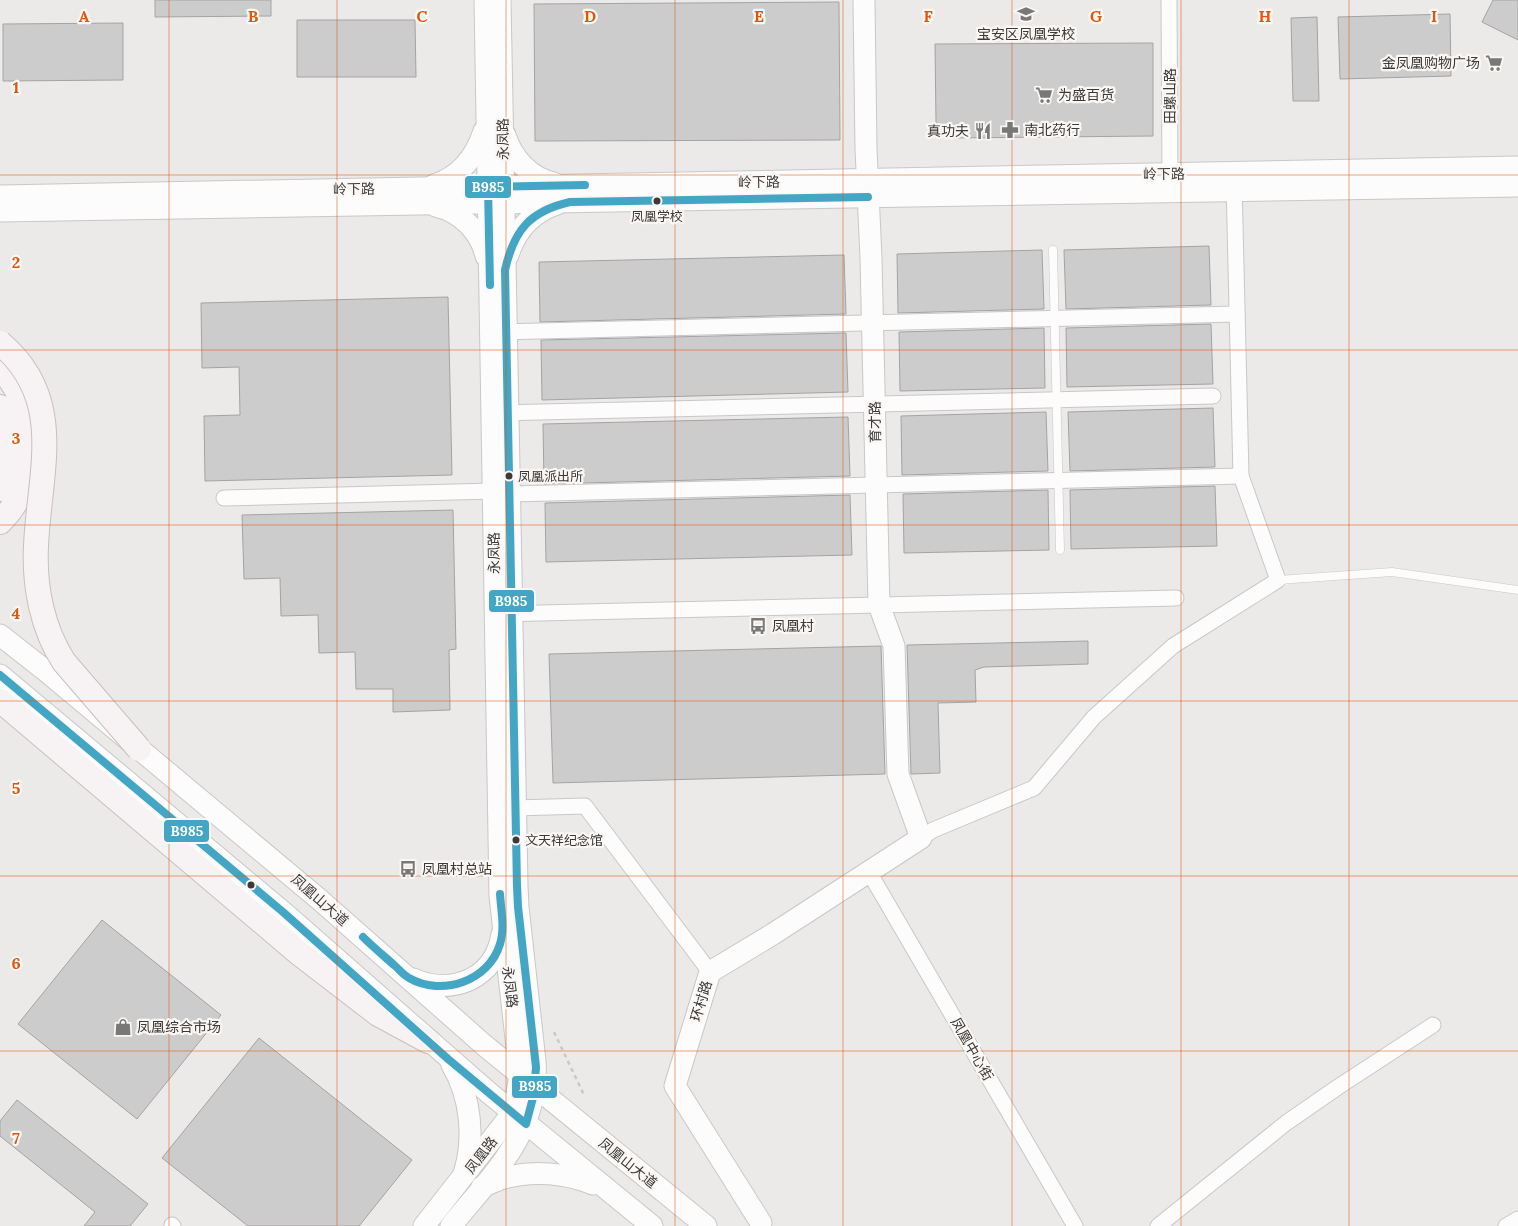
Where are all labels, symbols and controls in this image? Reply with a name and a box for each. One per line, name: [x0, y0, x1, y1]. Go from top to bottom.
school or university icon: 宝安区凤凰学校: [1016, 4, 1036, 24]
text: A: [79, 6, 90, 26]
text: B: [248, 6, 259, 26]
text: C: [416, 6, 428, 26]
text: D: [584, 6, 596, 26]
text: E: [754, 6, 764, 26]
text: F: [923, 6, 933, 26]
text: G: [1090, 6, 1102, 26]
text: H: [1259, 6, 1272, 26]
text: I: [1431, 6, 1437, 26]
place label: 宝安区凤凰学校: [977, 25, 1075, 43]
supermarket icon: 金凤凰购物广场: [1484, 53, 1504, 73]
place label: 金凤凰购物广场: [1382, 54, 1480, 72]
street label: 田螺山路: [1161, 68, 1179, 124]
text: 1: [13, 77, 19, 97]
supermarket icon: 为盛百货: [1034, 85, 1054, 105]
place label: 为盛百货: [1058, 86, 1114, 104]
street label: 永凤路: [494, 118, 512, 160]
pharmacy icon: 南北药行: [1000, 120, 1020, 140]
restaurant icon: 真功夫: [973, 121, 993, 141]
place label: 南北药行: [1024, 121, 1080, 139]
place label: 真功夫: [927, 122, 969, 140]
street label: 岭下路: [1143, 165, 1185, 183]
street label: 岭下路: [738, 173, 780, 191]
line badge: B985: [464, 175, 512, 199]
text: B985: [472, 178, 505, 196]
street label: 岭下路: [333, 180, 375, 198]
marker: 凤凰学校: [652, 196, 662, 206]
place label: 凤凰学校: [631, 208, 683, 225]
text: 2: [12, 252, 20, 272]
street label: 育才路: [866, 401, 884, 443]
text: 3: [12, 428, 21, 448]
place label: 凤凰派出所: [518, 468, 583, 485]
marker: 凤凰派出所: [504, 471, 514, 481]
street label: 永凤路: [485, 532, 503, 574]
line badge: B985: [488, 589, 535, 613]
text: B985: [495, 592, 528, 610]
text: 4: [12, 603, 21, 623]
bus stop icon: 凤凰村: [748, 616, 768, 636]
place label: 凤凰村: [772, 617, 814, 635]
text: 5: [12, 778, 21, 798]
line badge: B985: [163, 819, 210, 843]
text: B985: [171, 822, 204, 840]
place label: 文天祥纪念馆: [525, 832, 603, 849]
marker: 文天祥纪念馆: [511, 835, 521, 845]
bus stop icon: 凤凰村总站: [398, 859, 418, 879]
place label: 凤凰村总站: [422, 860, 492, 878]
street label: 凤凰山大道: [288, 870, 352, 930]
unlabelled marker: [246, 880, 256, 890]
text: 6: [11, 953, 21, 973]
street label: 永凤路: [499, 965, 521, 1009]
street label: 环村路: [686, 978, 716, 1024]
street label: 凤凰中心街: [947, 1014, 997, 1084]
shop icon: 凤凰综合市场: [113, 1017, 133, 1037]
place label: 凤凰综合市场: [137, 1018, 221, 1036]
line badge: B985: [511, 1075, 558, 1099]
text: B985: [519, 1077, 552, 1095]
text: 7: [12, 1128, 20, 1148]
street label: 凤凰路: [461, 1133, 501, 1177]
street label: 凤凰山大道: [595, 1134, 661, 1192]

